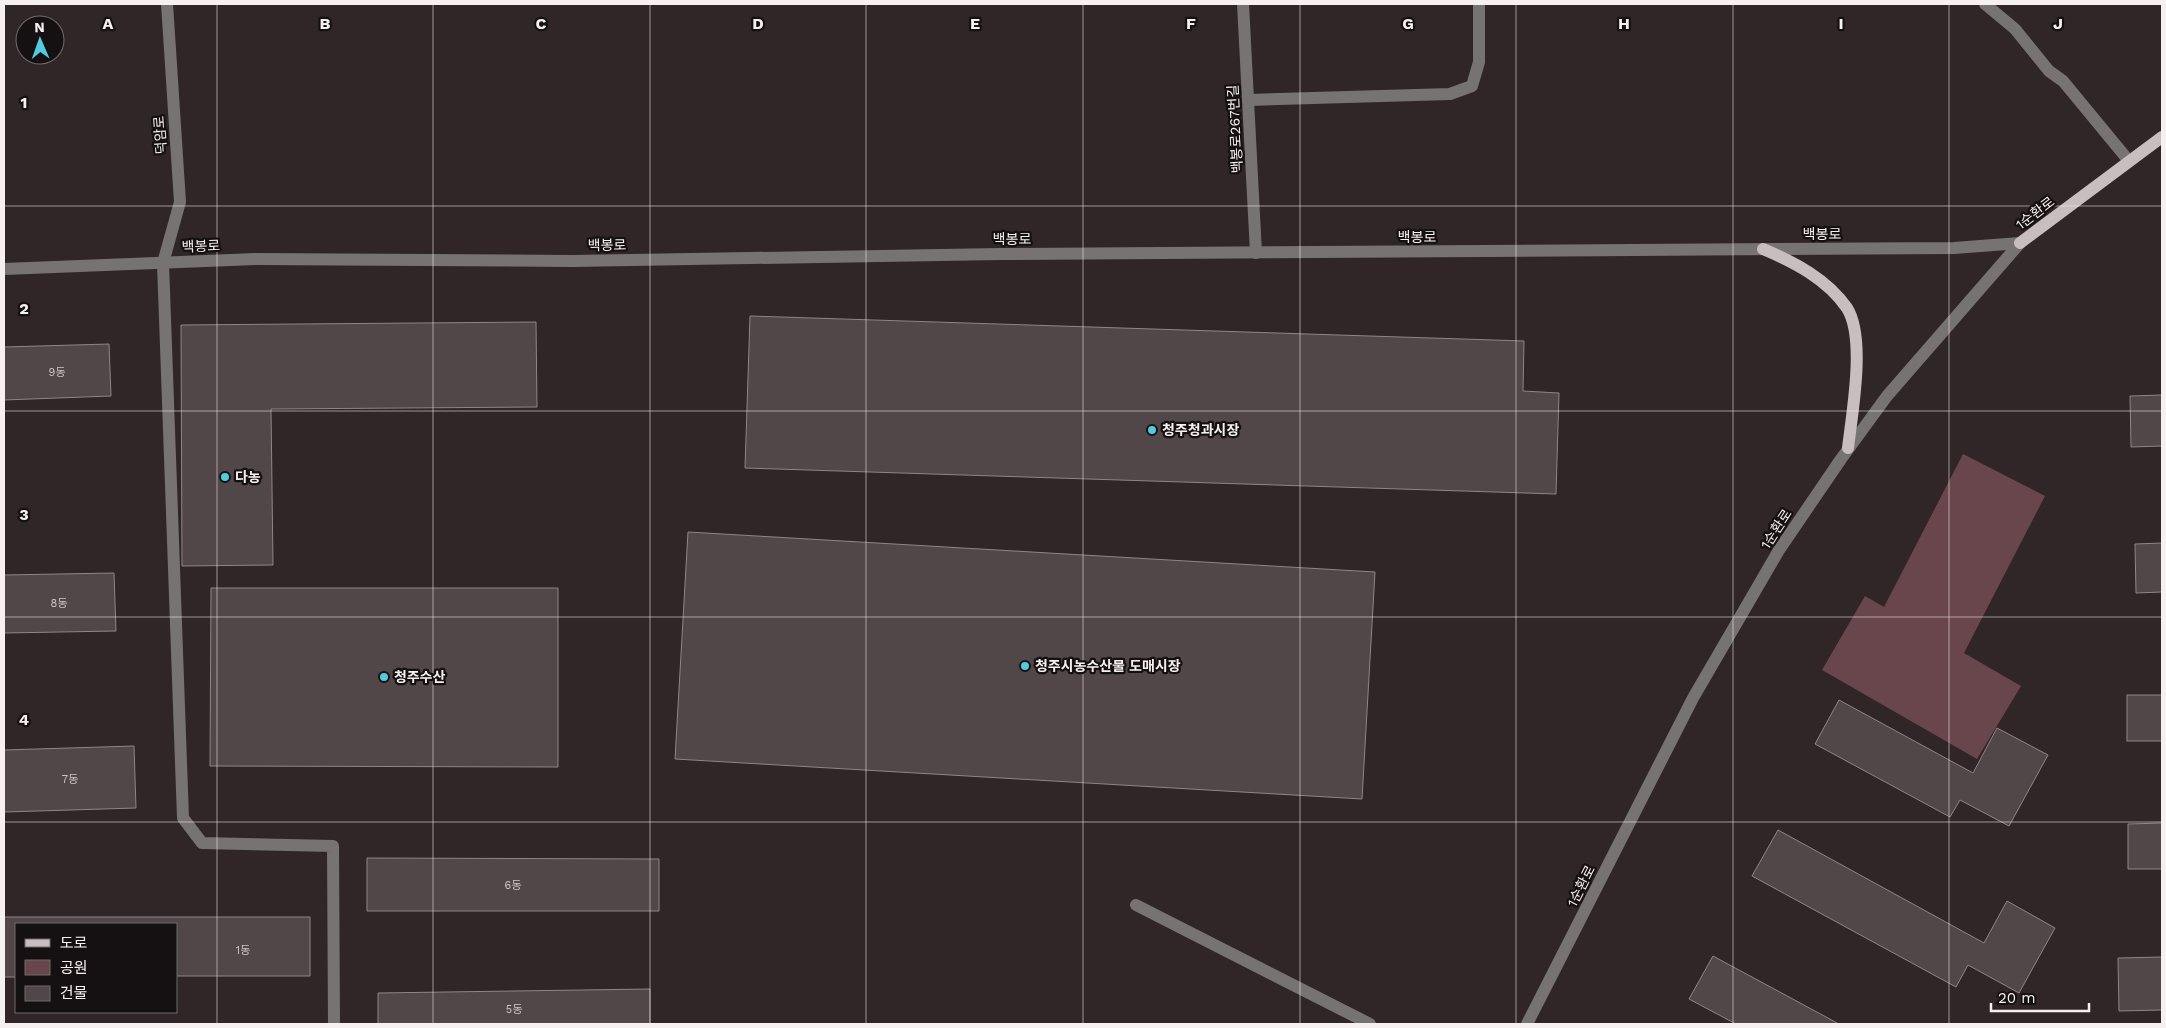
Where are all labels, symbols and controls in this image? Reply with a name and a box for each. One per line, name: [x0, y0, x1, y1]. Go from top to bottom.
text: A: [103, 14, 114, 33]
text: B: [320, 14, 331, 33]
text: C: [536, 14, 547, 33]
text: D: [752, 14, 764, 33]
text: E: [970, 14, 980, 33]
text: F: [1186, 14, 1196, 33]
text: G: [1402, 14, 1414, 33]
text: H: [1618, 14, 1630, 33]
text: I: [1838, 14, 1844, 33]
text: J: [2053, 14, 2063, 33]
north arrow: [15, 15, 65, 65]
text: N: [34, 19, 45, 35]
street label: 백봉로267번길: [1225, 84, 1245, 174]
text: 1: [21, 93, 27, 112]
street label: 덕암로: [151, 115, 169, 155]
street label: 1순환로: [2013, 193, 2058, 233]
street label: 백봉로: [1803, 226, 1841, 242]
street label: 백봉로: [1398, 229, 1436, 245]
street label: 백봉로: [993, 231, 1031, 247]
street label: 백봉로: [181, 237, 221, 255]
street label: 백봉로: [588, 237, 627, 253]
text: 2: [19, 299, 29, 318]
house number: 9동: [49, 366, 65, 379]
place label: 청주청과시장: [1162, 422, 1239, 438]
marker: 청주청과시장: [1146, 424, 1158, 436]
place label: 다농: [235, 469, 261, 485]
marker: 다농: [219, 471, 231, 483]
text: 3: [19, 505, 29, 524]
street label: 1순환로: [1757, 506, 1795, 552]
house number: 8동: [51, 597, 67, 610]
place label: 청주시농수산물 도매시장: [1035, 658, 1181, 674]
marker: 청주시농수산물 도매시장: [1019, 660, 1031, 672]
place label: 청주수산: [394, 669, 446, 685]
marker: 청주수산: [378, 671, 390, 683]
text: 4: [19, 710, 29, 729]
house number: 7동: [62, 773, 78, 786]
street label: 1순환로: [1564, 863, 1598, 909]
house number: 6동: [505, 879, 521, 892]
legend: [15, 923, 178, 1013]
text: 도로: [60, 934, 88, 952]
house number: 1동: [236, 944, 250, 957]
text: 공원: [60, 959, 88, 977]
scale bar: [1991, 980, 2088, 1012]
text: 건물: [60, 984, 88, 1002]
text: 20 m: [1998, 989, 2036, 1007]
house number: 5동: [506, 1003, 522, 1016]

